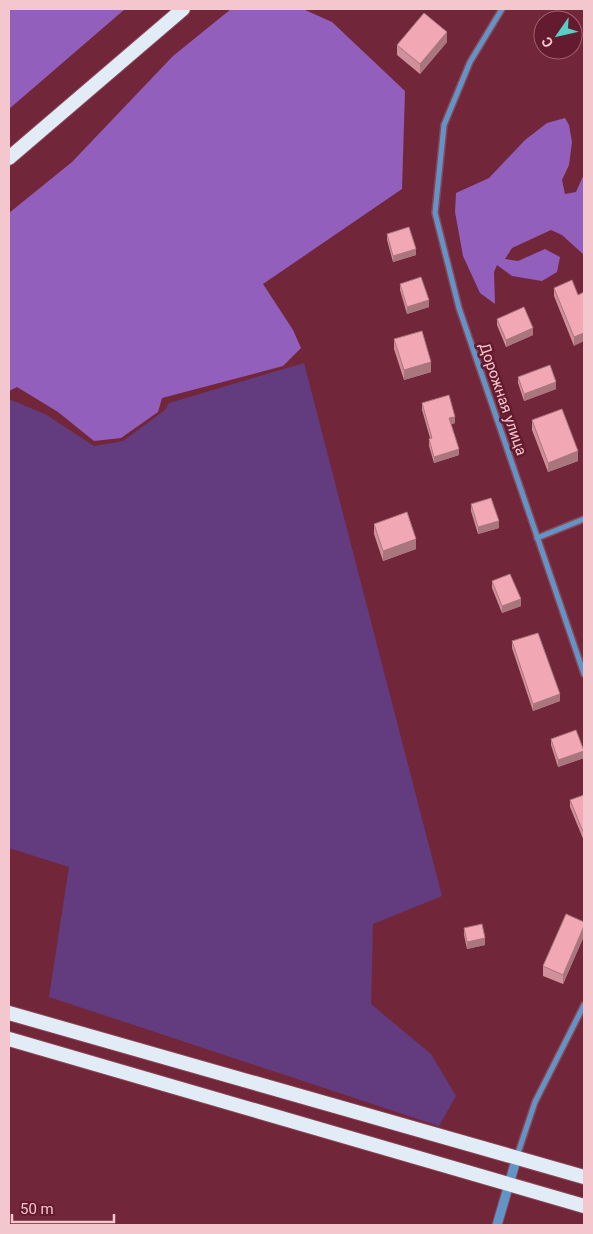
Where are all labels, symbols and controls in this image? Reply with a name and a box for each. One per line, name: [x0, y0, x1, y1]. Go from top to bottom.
north arrow: [533, 10, 583, 60]
text: С: [538, 34, 556, 51]
street label: Дорожная улица: [475, 340, 531, 458]
scale bar: [12, 1192, 115, 1224]
text: 50 m: [20, 1200, 54, 1218]

